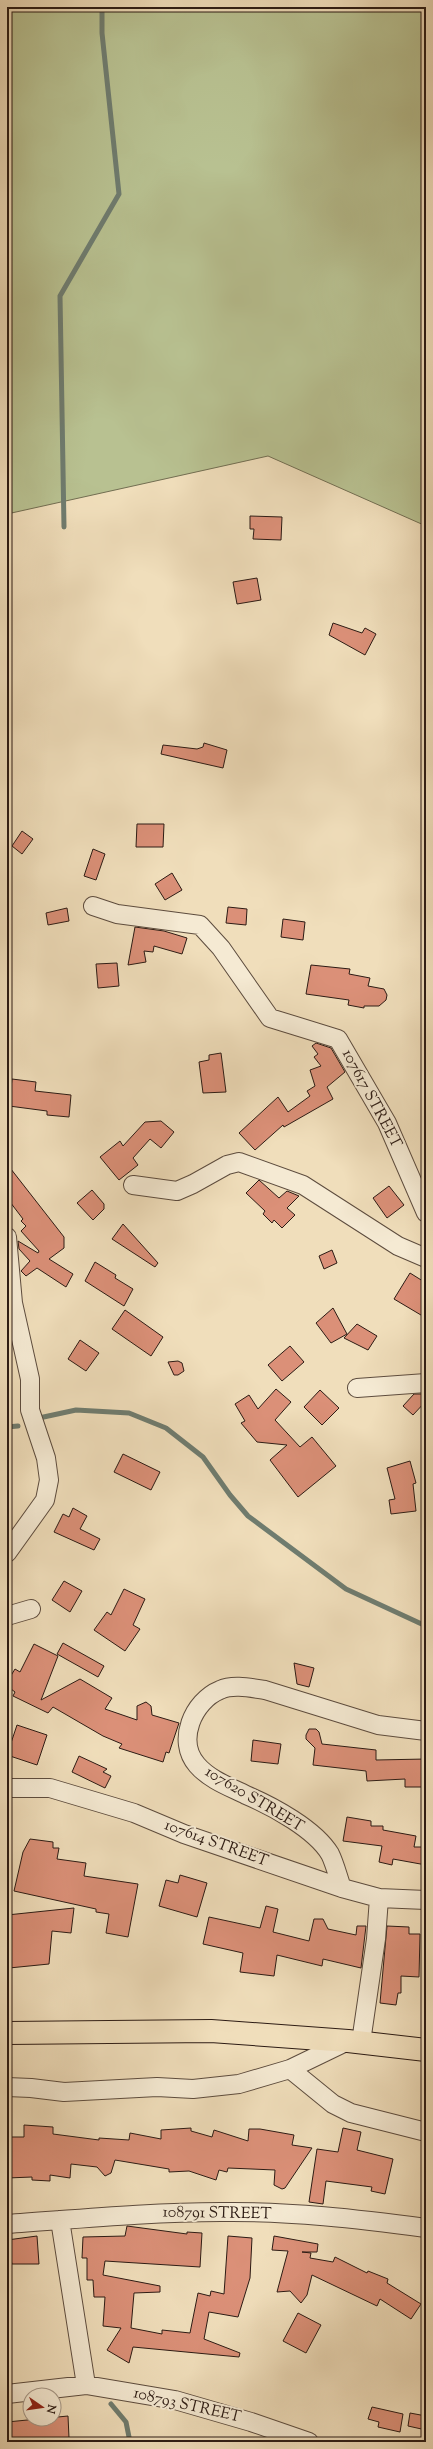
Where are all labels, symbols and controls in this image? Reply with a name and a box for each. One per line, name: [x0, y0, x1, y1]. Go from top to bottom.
street label: 107617 STREET: [335, 1045, 407, 1153]
street label: 107620 STREET: [200, 1761, 308, 1839]
street label: 107614 STREET: [161, 1814, 271, 1874]
street label: 108791 STREET: [162, 2202, 272, 2226]
street label: 108793 STREET: [131, 2382, 243, 2430]
north arrow: [22, 2387, 62, 2427]
text: N: [42, 2402, 60, 2415]

